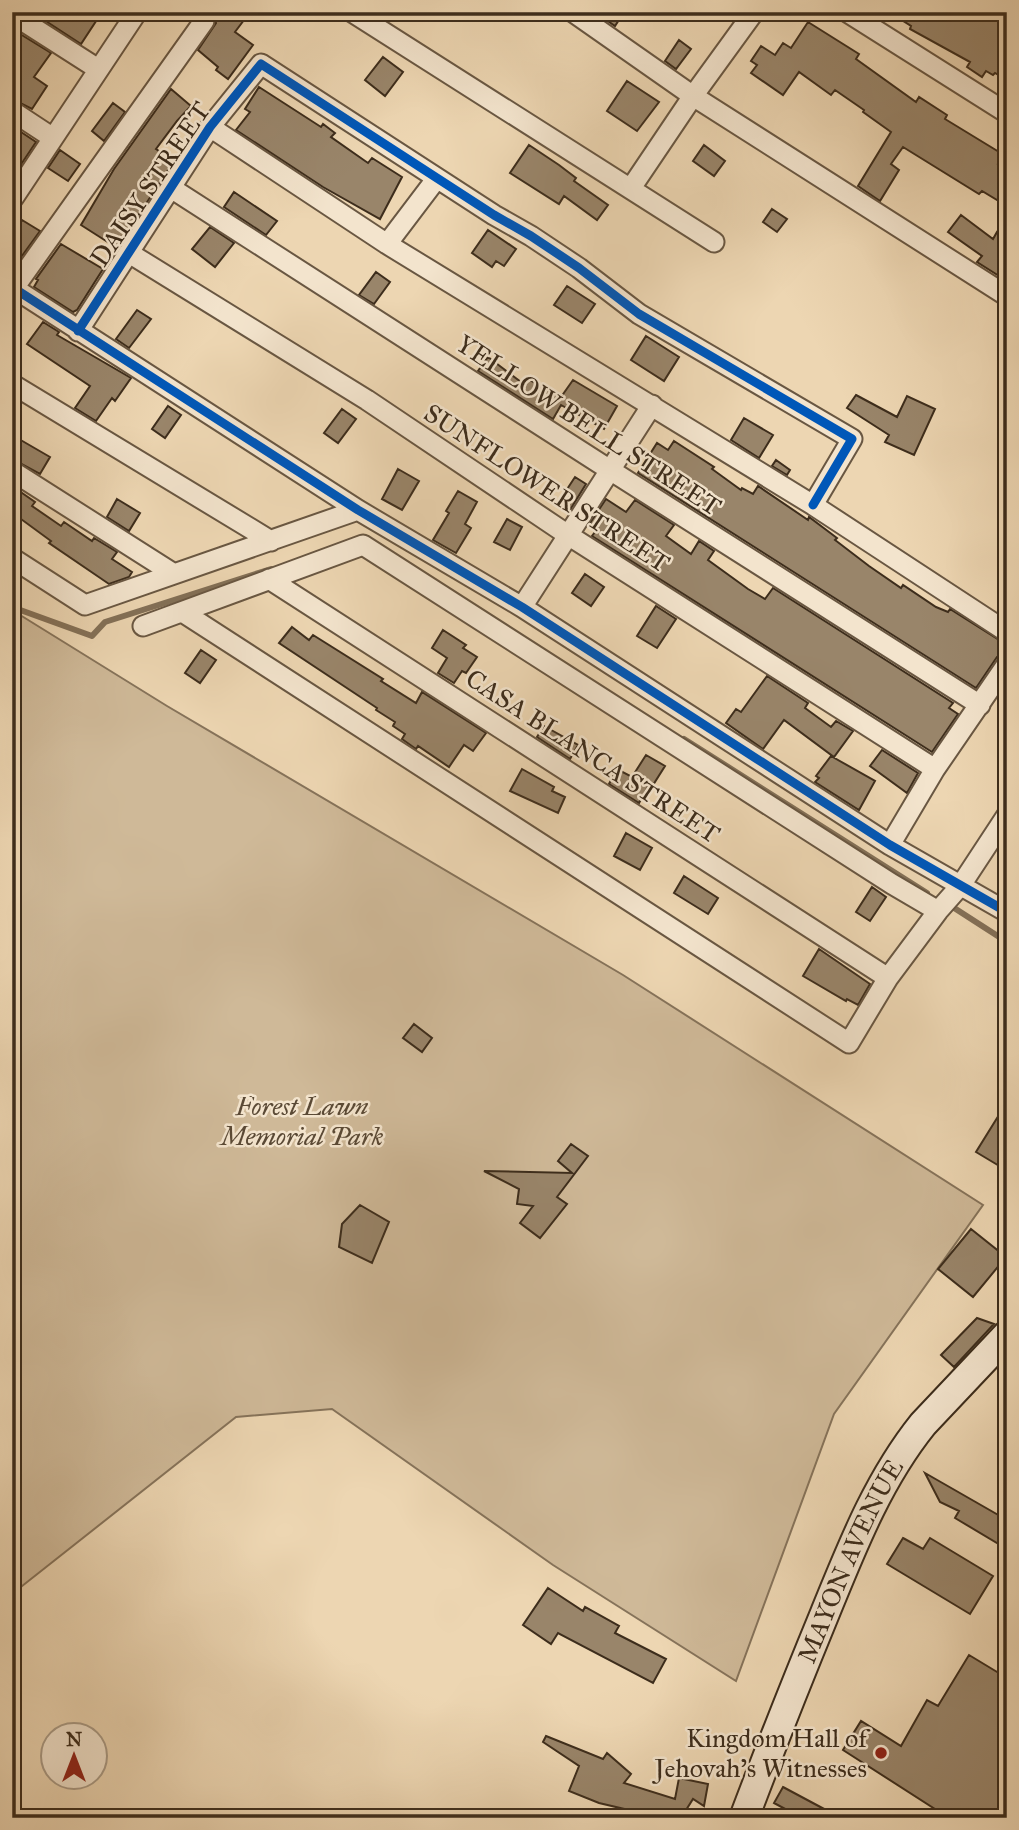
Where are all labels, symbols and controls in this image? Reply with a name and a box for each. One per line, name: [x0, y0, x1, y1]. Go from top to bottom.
street label: DAISY STREET: [83, 95, 217, 273]
street label: YELLOW BELL STREET: [451, 327, 728, 523]
street label: SUNFLOWER STREET: [418, 397, 676, 580]
street label: CASA BLANCA STREET: [460, 662, 726, 850]
park label: Forest Lawn Memorial Park: [218, 1090, 384, 1152]
street label: MAYON AVENUE: [790, 1453, 910, 1668]
north arrow: [38, 1722, 108, 1792]
place label: Kingdom Hall of Jehovah's Witnesses: [652, 1722, 871, 1784]
text: N: [66, 1728, 82, 1751]
marker: Kingdom Hall of Jehovah's Witnesses: [873, 1745, 889, 1761]

